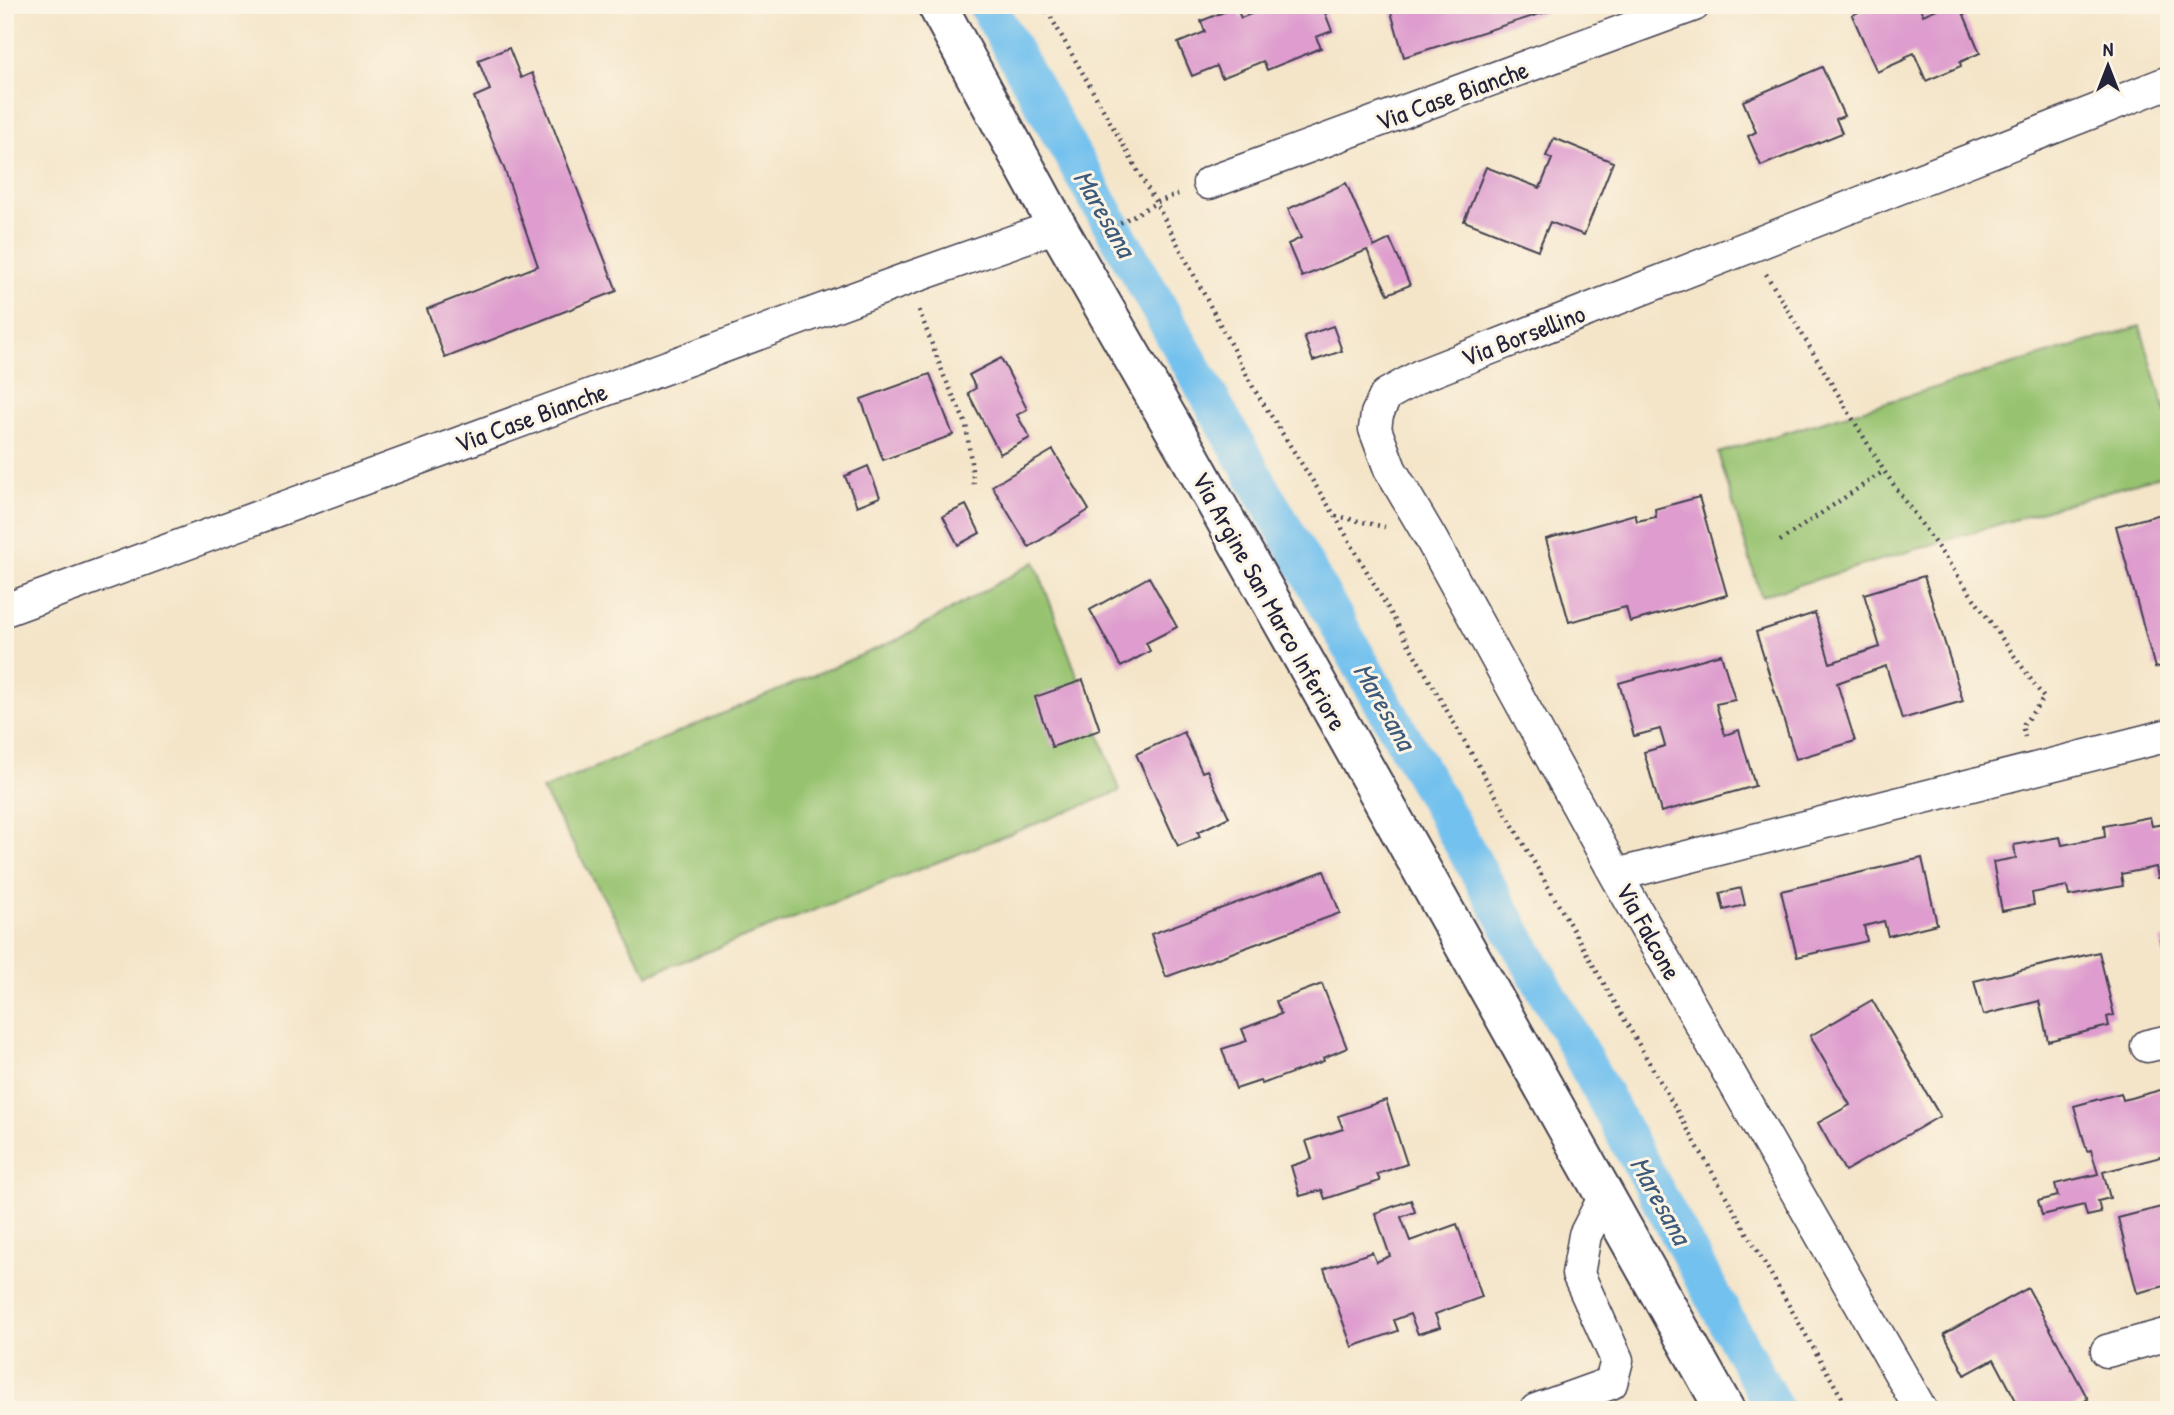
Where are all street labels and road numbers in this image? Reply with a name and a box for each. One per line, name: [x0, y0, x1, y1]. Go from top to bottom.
street label: Via Case Bianche: [1371, 51, 1533, 139]
street label: Via Borsellino: [1456, 295, 1590, 375]
street label: Via Case Bianche: [450, 373, 612, 461]
street label: Via Argine San Marco Inferiore: [1184, 465, 1356, 737]
street label: Via Falcone: [1608, 876, 1690, 986]

